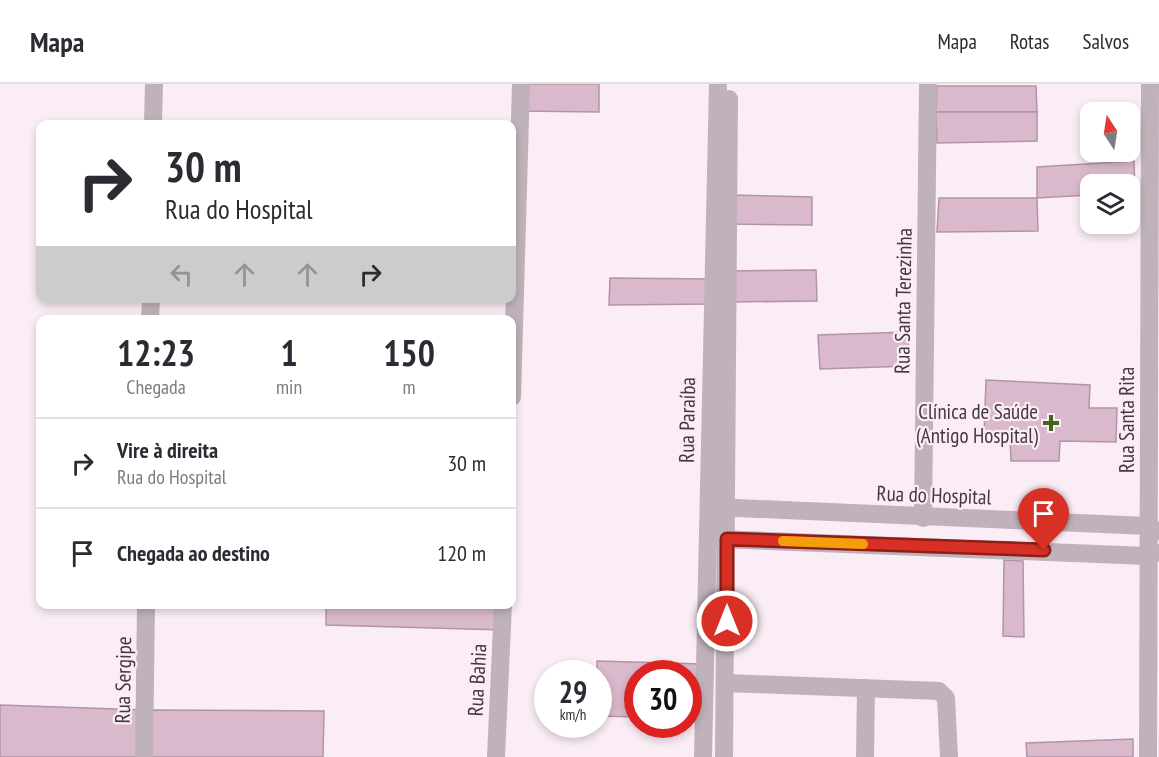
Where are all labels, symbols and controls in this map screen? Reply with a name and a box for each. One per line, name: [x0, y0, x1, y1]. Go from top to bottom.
text: Mapa: [30, 23, 84, 60]
text: Mapa: [937, 28, 977, 55]
text: Rotas: [1010, 28, 1049, 55]
text: Salvos: [1082, 28, 1129, 55]
north arrow: [1080, 102, 1140, 162]
map controls: [1080, 102, 1140, 234]
text: 30 m: [165, 139, 242, 194]
icon: right: [66, 144, 144, 222]
button: layers: [1080, 174, 1140, 234]
text: Rua do Hospital: [165, 192, 313, 226]
street label: Rua Santa Terezinha: [888, 228, 918, 374]
icon: left: [165, 258, 198, 291]
icon: ahead: [228, 258, 261, 291]
icon: ahead: [291, 258, 324, 291]
icon: right: [354, 258, 387, 291]
text: 12:23: [117, 329, 195, 376]
text: 1: [280, 329, 298, 376]
text: 150: [383, 329, 435, 376]
street label: Rua Santa Rita: [1113, 367, 1140, 473]
text: Chegada: [126, 374, 186, 400]
text: min: [276, 374, 302, 400]
text: m: [403, 374, 416, 400]
street label: Rua Paraíba: [673, 377, 701, 463]
place label: Clínica de Saúde (Antigo Hospital): [916, 398, 1038, 449]
marker: Clínica de Saúde (Antigo Hospital): [1042, 414, 1060, 432]
text: Vire à direita: [117, 436, 218, 464]
icon: right: [66, 447, 99, 480]
text: 30 m: [447, 449, 486, 477]
text: Rua do Hospital: [117, 464, 226, 490]
street label: Rua do Hospital: [876, 480, 992, 510]
pin: [1018, 488, 1069, 550]
icon: arrive: [1027, 497, 1060, 530]
icon: arrive: [66, 537, 99, 570]
text: Chegada ao destino: [117, 539, 270, 567]
text: 120 m: [437, 539, 486, 567]
position arrow: [695, 589, 759, 653]
street label: Rua Sergipe: [109, 636, 137, 724]
street label: Rua Bahia: [462, 643, 492, 717]
speed limit sign: 30: [624, 660, 702, 738]
text: 29: [559, 672, 587, 711]
text: km/h: [560, 705, 586, 724]

